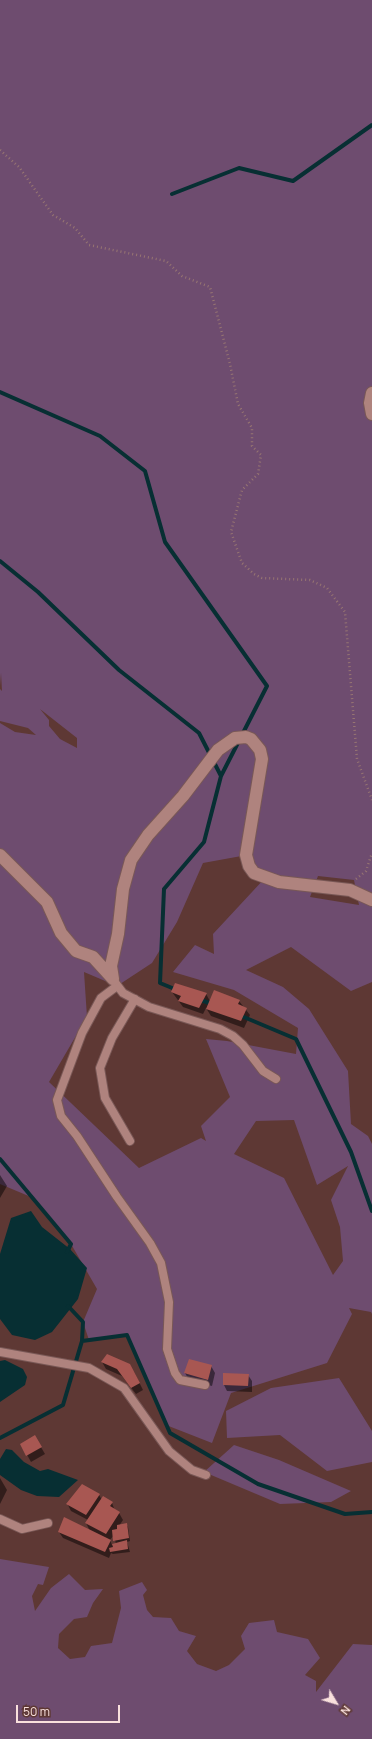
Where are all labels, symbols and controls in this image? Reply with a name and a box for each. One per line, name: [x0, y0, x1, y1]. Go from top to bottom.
north arrow: [316, 1683, 356, 1723]
scale bar: [18, 1697, 122, 1723]
text: 50 m: [23, 1703, 50, 1720]
text: N: [338, 1703, 354, 1718]

